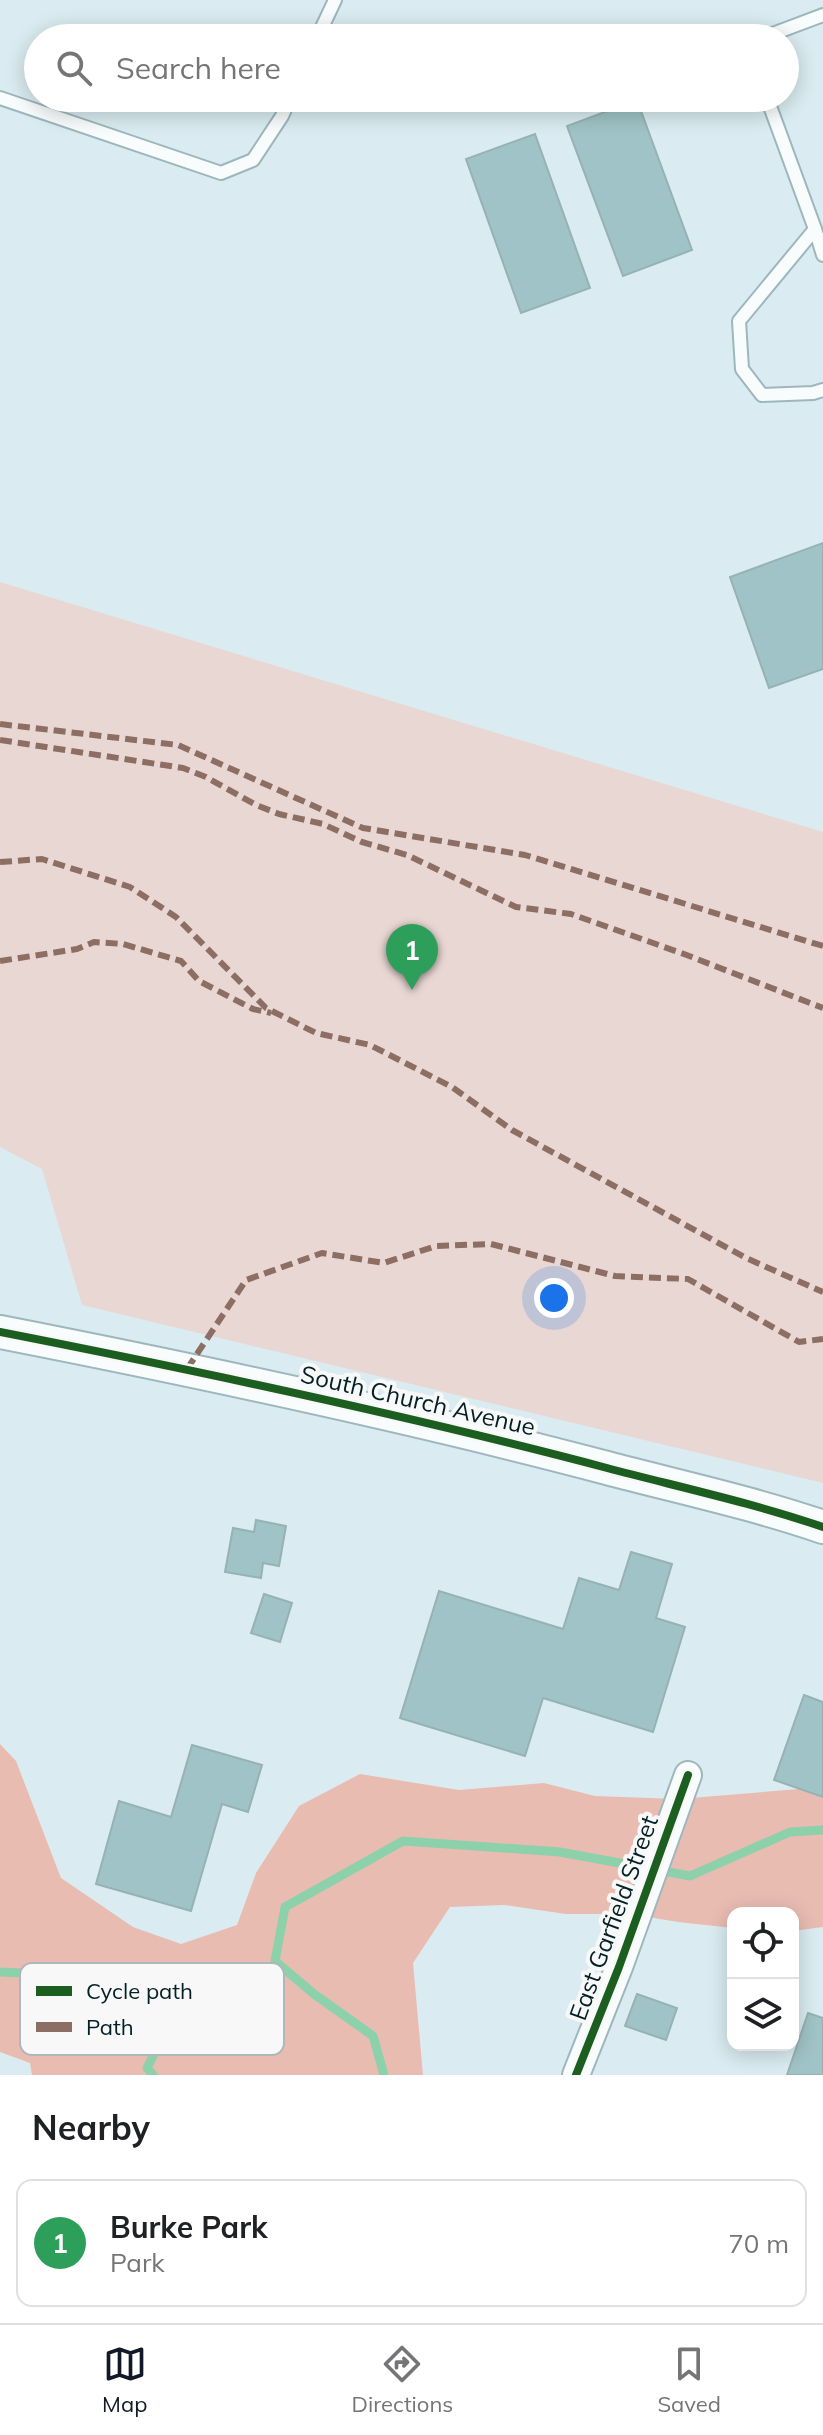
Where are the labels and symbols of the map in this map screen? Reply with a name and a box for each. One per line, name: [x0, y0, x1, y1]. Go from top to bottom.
pin: 1: [386, 924, 438, 990]
your location: [534, 1278, 574, 1318]
street label: South Church Avenue: [298, 1358, 538, 1442]
street label: East Garfield Street: [562, 1811, 664, 2024]
legend: [20, 1963, 284, 2055]
text: Cycle path: [86, 1977, 193, 2005]
text: Path: [86, 2013, 134, 2041]

